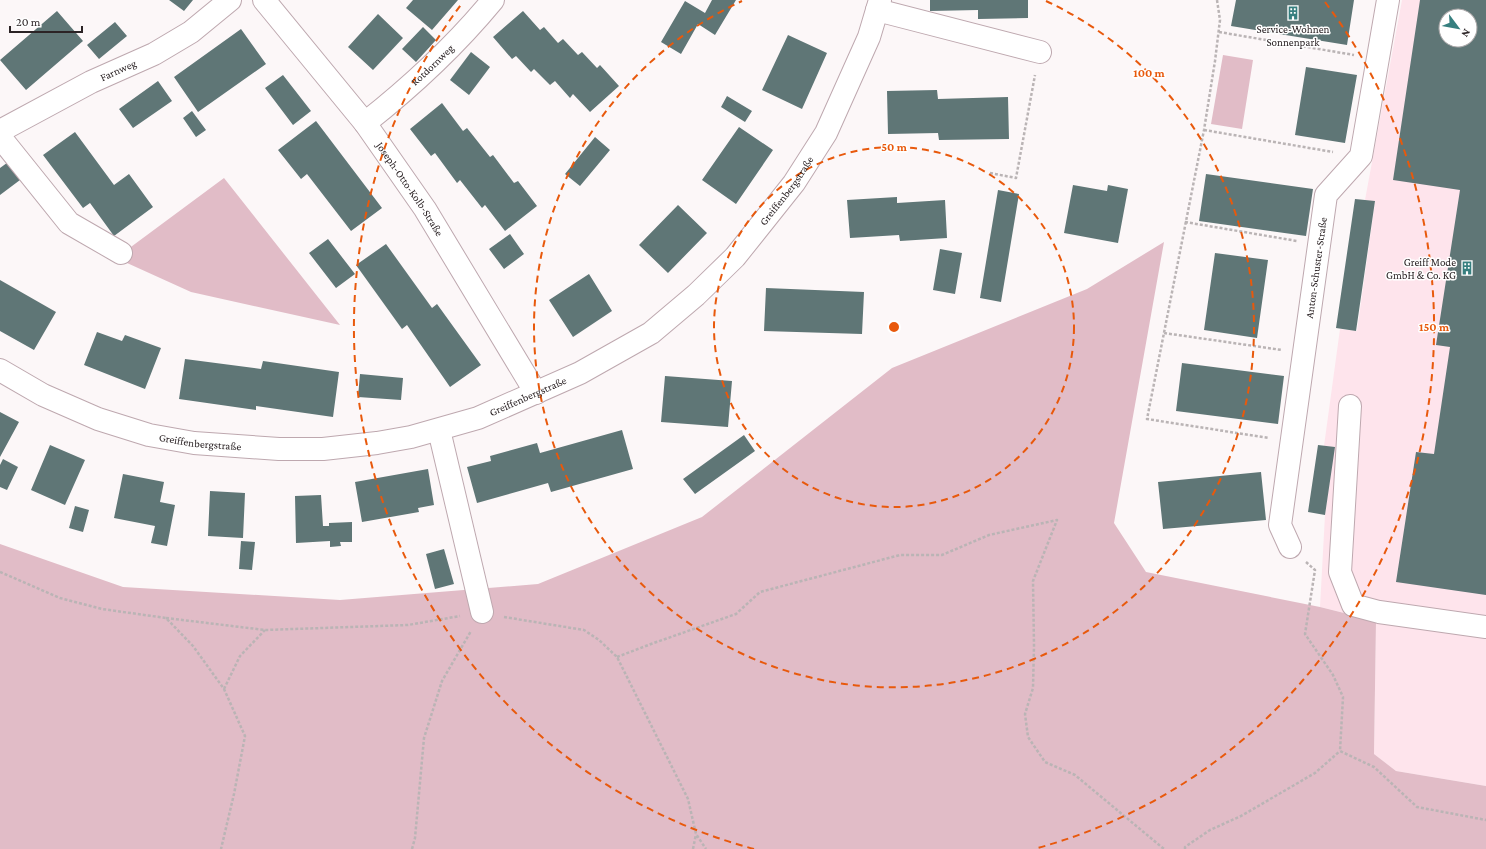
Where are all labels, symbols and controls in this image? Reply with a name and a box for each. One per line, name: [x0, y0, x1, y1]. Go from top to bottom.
building icon: Service-Wohnen Sonnenpark: [1285, 5, 1301, 21]
scale bar: [10, 8, 82, 34]
north arrow: [1438, 8, 1478, 48]
text: 20 m: [16, 15, 41, 29]
place label: Service-Wohnen Sonnenpark: [1257, 23, 1329, 49]
text: N: [1459, 27, 1474, 40]
street label: Rotdornweg: [408, 41, 457, 88]
street label: Farnweg: [98, 56, 139, 83]
text: 100 m: [1133, 66, 1166, 80]
street label: Joseph-Otto-Kolb-Straße: [373, 139, 446, 238]
text: 50 m: [881, 140, 908, 154]
street label: Greiffenbergstraße: [757, 154, 816, 227]
street label: Anton-Schuster-Straße: [1303, 216, 1329, 319]
place label: Greiff Mode GmbH & Co. KG: [1386, 256, 1456, 281]
building icon: Greiff Mode GmbH & Co. KG: [1459, 260, 1475, 276]
centre of rings: [887, 320, 901, 334]
text: 150 m: [1419, 320, 1450, 334]
street label: Greiffenbergstraße: [487, 374, 568, 418]
street label: Greiffenbergstraße: [158, 431, 242, 452]

